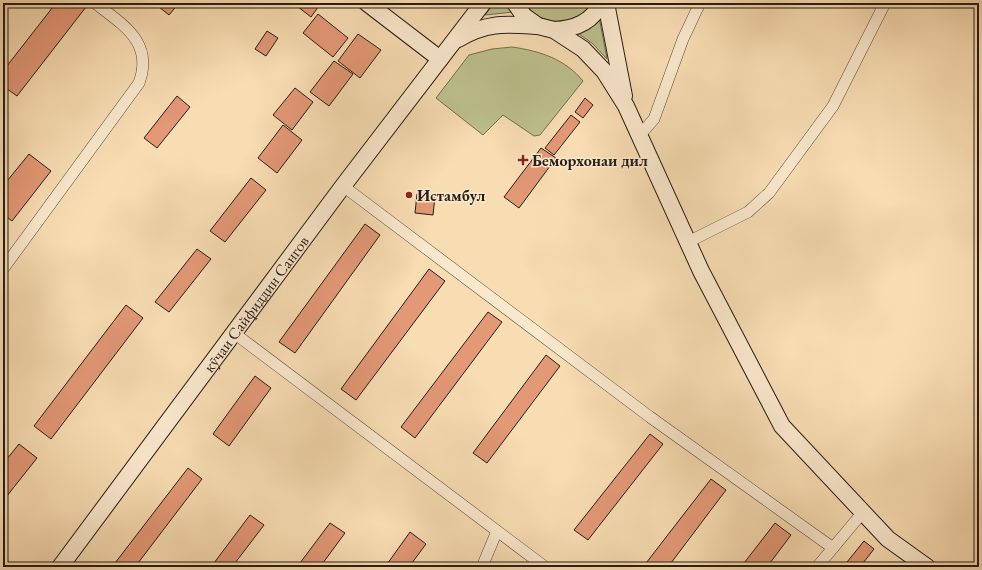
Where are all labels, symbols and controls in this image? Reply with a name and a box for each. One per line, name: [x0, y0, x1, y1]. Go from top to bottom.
place label: Беморхонаи дил: [532, 150, 648, 171]
marker: Беморхонаи дил: [517, 154, 529, 166]
place label: Истамбул: [417, 185, 486, 206]
marker: Истамбул: [404, 190, 414, 200]
street label: кӯчаи Сайфиддин Сангов: [198, 231, 313, 376]

